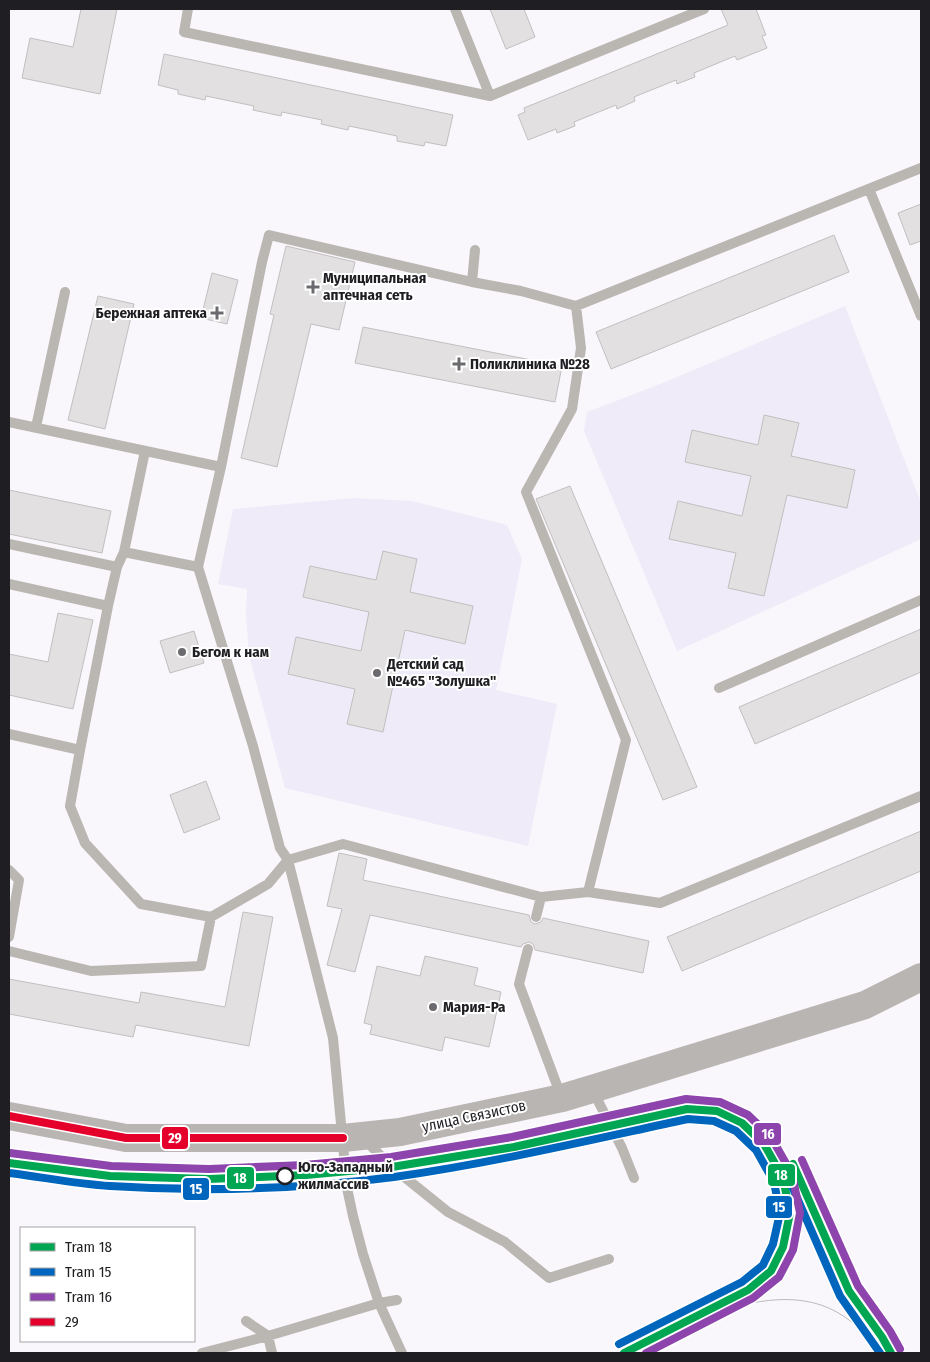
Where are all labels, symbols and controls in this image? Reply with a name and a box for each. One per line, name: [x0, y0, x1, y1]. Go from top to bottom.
place label: Муниципальная аптечная сеть: [323, 269, 426, 304]
marker: Муниципальная аптечная сеть: [307, 281, 319, 293]
place label: Бережная аптека: [96, 304, 208, 322]
marker: Бережная аптека: [211, 307, 223, 319]
place label: Поликлиника №28: [470, 355, 590, 373]
marker: Поликлиника №28: [452, 357, 466, 371]
place label: Бегом к нам: [192, 643, 269, 661]
marker: Бегом к нам: [176, 646, 188, 658]
place label: Детский сад №465 "Золушка": [386, 655, 496, 690]
marker: Детский сад №465 "Золушка": [371, 667, 383, 679]
place label: Мария-Ра: [443, 998, 506, 1016]
marker: Мария-Ра: [427, 1001, 439, 1013]
street label: улица Связистов: [420, 1096, 528, 1136]
line badge: 16: [753, 1122, 782, 1146]
line badge: 29: [161, 1126, 189, 1150]
text: 16: [761, 1126, 775, 1143]
text: 29: [167, 1130, 182, 1147]
place label: Юго-Западный жилмассив: [297, 1158, 393, 1193]
line badge: 18: [767, 1163, 796, 1187]
line badge: 18: [226, 1166, 255, 1190]
marker: Юго-Западный жилмассив: [276, 1167, 294, 1185]
text: 18: [774, 1167, 788, 1184]
text: 18: [233, 1170, 247, 1187]
line badge: 15: [182, 1177, 210, 1201]
text: 15: [190, 1181, 203, 1198]
line badge: 15: [765, 1195, 793, 1219]
text: 15: [773, 1199, 786, 1216]
legend: [20, 1227, 195, 1342]
text: Tram 18: [65, 1238, 112, 1256]
text: Tram 15: [65, 1263, 112, 1281]
text: Tram 16: [65, 1288, 112, 1306]
text: 29: [65, 1313, 79, 1331]

